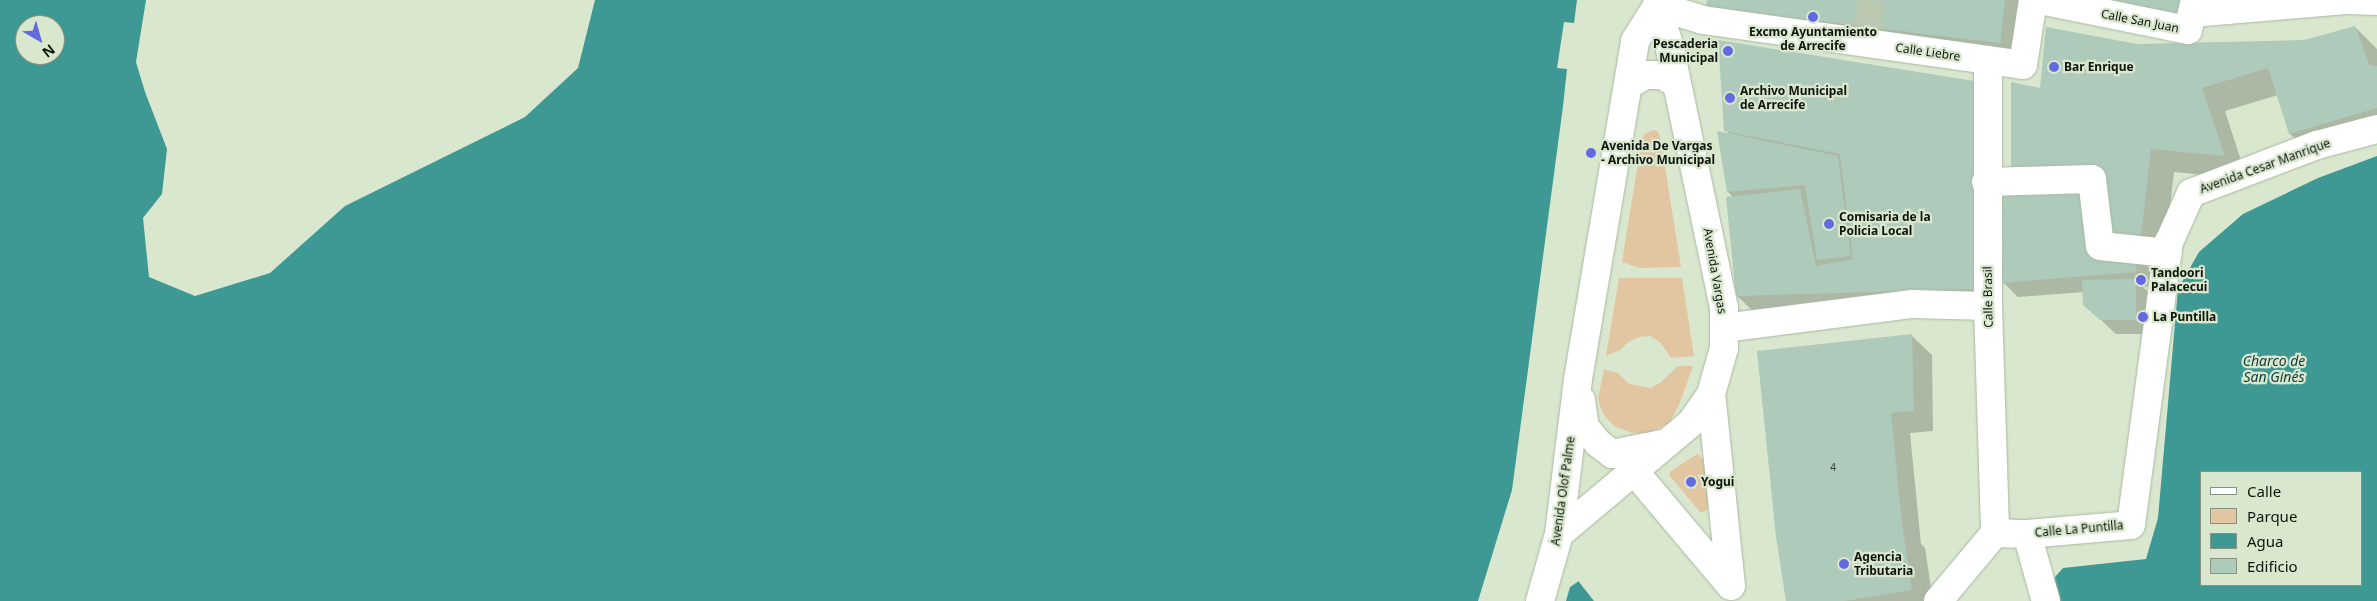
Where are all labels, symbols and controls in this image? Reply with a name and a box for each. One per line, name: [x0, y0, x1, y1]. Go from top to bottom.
street label: Calle San Juan: [2100, 6, 2180, 36]
marker: Excmo Ayuntamiento de Arrecife: [1807, 11, 1819, 23]
north arrow: [15, 15, 65, 65]
place label: Excmo Ayuntamiento de Arrecife: [1749, 25, 1877, 53]
place label: Pescaderia Municipal: [1653, 37, 1718, 65]
text: N: [39, 40, 59, 62]
street label: Calle Liebre: [1895, 40, 1961, 64]
marker: Pescaderia Municipal: [1722, 45, 1734, 57]
place label: Bar Enrique: [2064, 60, 2134, 74]
marker: Bar Enrique: [2048, 61, 2060, 73]
place label: Archivo Municipal de Arrecife: [1740, 84, 1847, 112]
marker: Archivo Municipal de Arrecife: [1724, 92, 1736, 104]
street label: Avenida Cesar Manrique: [2198, 136, 2332, 196]
place label: Avenida De Vargas - Archivo Municipal: [1601, 139, 1715, 167]
marker: Avenida De Vargas - Archivo Municipal: [1585, 147, 1597, 159]
place label: Comisaria de la Policia Local: [1839, 210, 1931, 238]
marker: Comisaria de la Policia Local: [1823, 218, 1835, 230]
street label: Avenida Vargas: [1700, 227, 1730, 315]
street label: Calle Brasil: [1980, 266, 1996, 328]
place label: Tandoori Palacecui: [2151, 266, 2207, 294]
marker: Tandoori Palacecui: [2135, 274, 2147, 286]
place label: La Puntilla: [2153, 310, 2216, 324]
marker: La Puntilla: [2137, 311, 2149, 323]
water label: Charco de San Ginés: [2243, 353, 2305, 386]
street label: Avenida Olof Palme: [1548, 435, 1578, 547]
house number: 4: [1830, 462, 1836, 474]
legend: [2200, 471, 2362, 586]
place label: Yogui: [1701, 475, 1734, 489]
marker: Yogui: [1685, 476, 1697, 488]
text: Calle: [2247, 481, 2281, 501]
text: Parque: [2247, 506, 2297, 526]
street label: Calle La Puntilla: [2034, 518, 2124, 540]
text: Agua: [2247, 531, 2284, 551]
place label: Agencia Tributaria: [1854, 550, 1913, 578]
text: Edificio: [2247, 556, 2298, 576]
marker: Agencia Tributaria: [1838, 558, 1850, 570]

